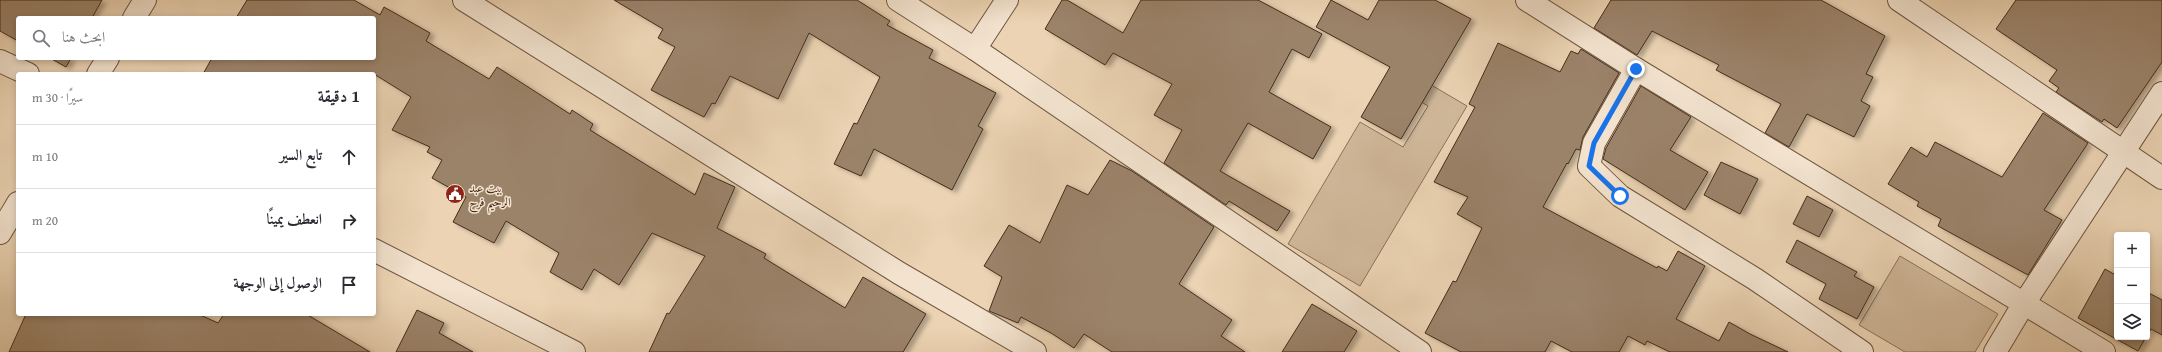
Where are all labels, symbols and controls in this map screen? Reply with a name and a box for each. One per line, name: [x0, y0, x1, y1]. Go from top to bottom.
search box: [16, 16, 376, 60]
text: ابحث هنا: [62, 26, 105, 47]
icon: search: [30, 27, 52, 49]
route end: [1627, 60, 1645, 78]
text: 1 دقيقة: [318, 83, 360, 108]
text: سيرًا · 30 m: [32, 88, 83, 107]
text: تابع السير: [280, 144, 322, 165]
icon: ahead: [338, 146, 360, 168]
text: 10 m: [32, 147, 58, 166]
place label: بيت عبد الرحيم فرح: [469, 179, 511, 214]
public building icon: بيت عبد الرحيم فرح: [444, 183, 466, 205]
route start: [1611, 187, 1629, 205]
text: انعطف يمينًا: [266, 208, 322, 229]
icon: right: [338, 210, 360, 232]
text: 20 m: [32, 211, 58, 230]
map controls: [2114, 232, 2150, 340]
button: +: [2114, 232, 2150, 268]
button: −: [2114, 268, 2150, 304]
text: الوصول إلى الوجهة: [233, 272, 322, 293]
icon: arrive: [338, 274, 360, 296]
button: layers: [2114, 304, 2150, 340]

